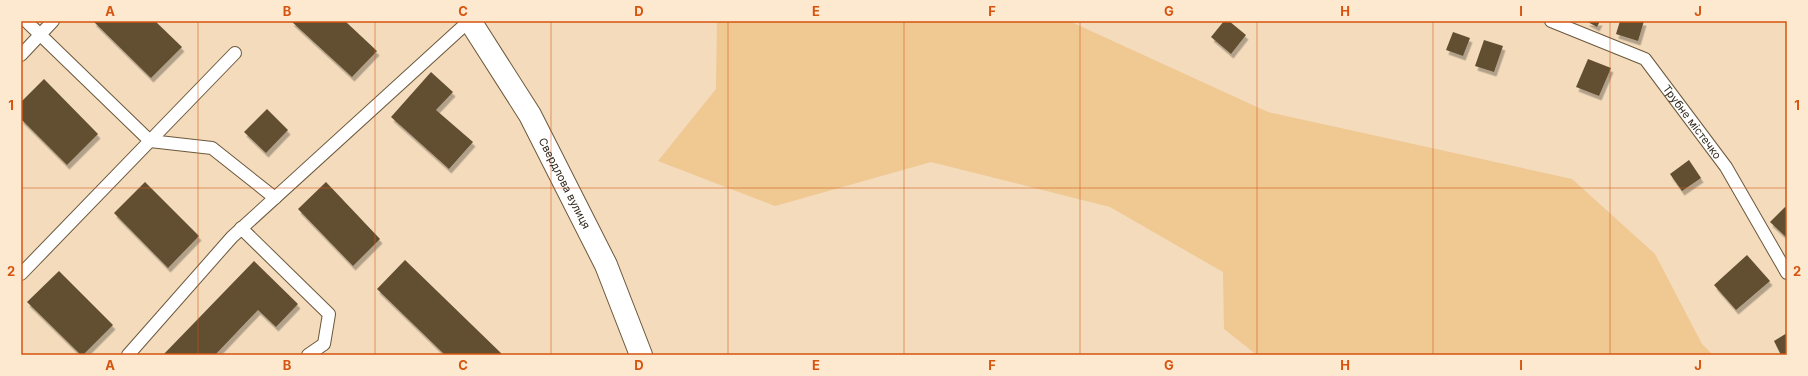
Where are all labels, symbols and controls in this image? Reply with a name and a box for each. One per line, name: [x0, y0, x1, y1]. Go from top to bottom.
text: A: [105, 3, 115, 19]
text: B: [283, 3, 292, 19]
text: C: [458, 3, 468, 19]
text: D: [634, 3, 644, 19]
text: E: [812, 3, 820, 19]
text: F: [988, 3, 996, 19]
text: G: [1164, 3, 1174, 19]
text: H: [1340, 3, 1350, 19]
text: I: [1519, 3, 1523, 19]
text: J: [1694, 3, 1702, 19]
street label: Трубне містечко: [1660, 82, 1725, 162]
text: 1: [8, 97, 14, 113]
text: 1: [1794, 97, 1800, 113]
street label: Свердлова вулиця: [536, 135, 593, 231]
text: 2: [7, 263, 15, 279]
text: 2: [1793, 263, 1801, 279]
text: A: [105, 357, 115, 373]
text: B: [283, 357, 292, 373]
text: C: [458, 357, 468, 373]
text: D: [634, 357, 644, 373]
text: E: [812, 357, 820, 373]
text: F: [988, 357, 996, 373]
text: G: [1164, 357, 1174, 373]
text: H: [1340, 357, 1350, 373]
text: I: [1519, 357, 1523, 373]
text: J: [1694, 357, 1702, 373]

